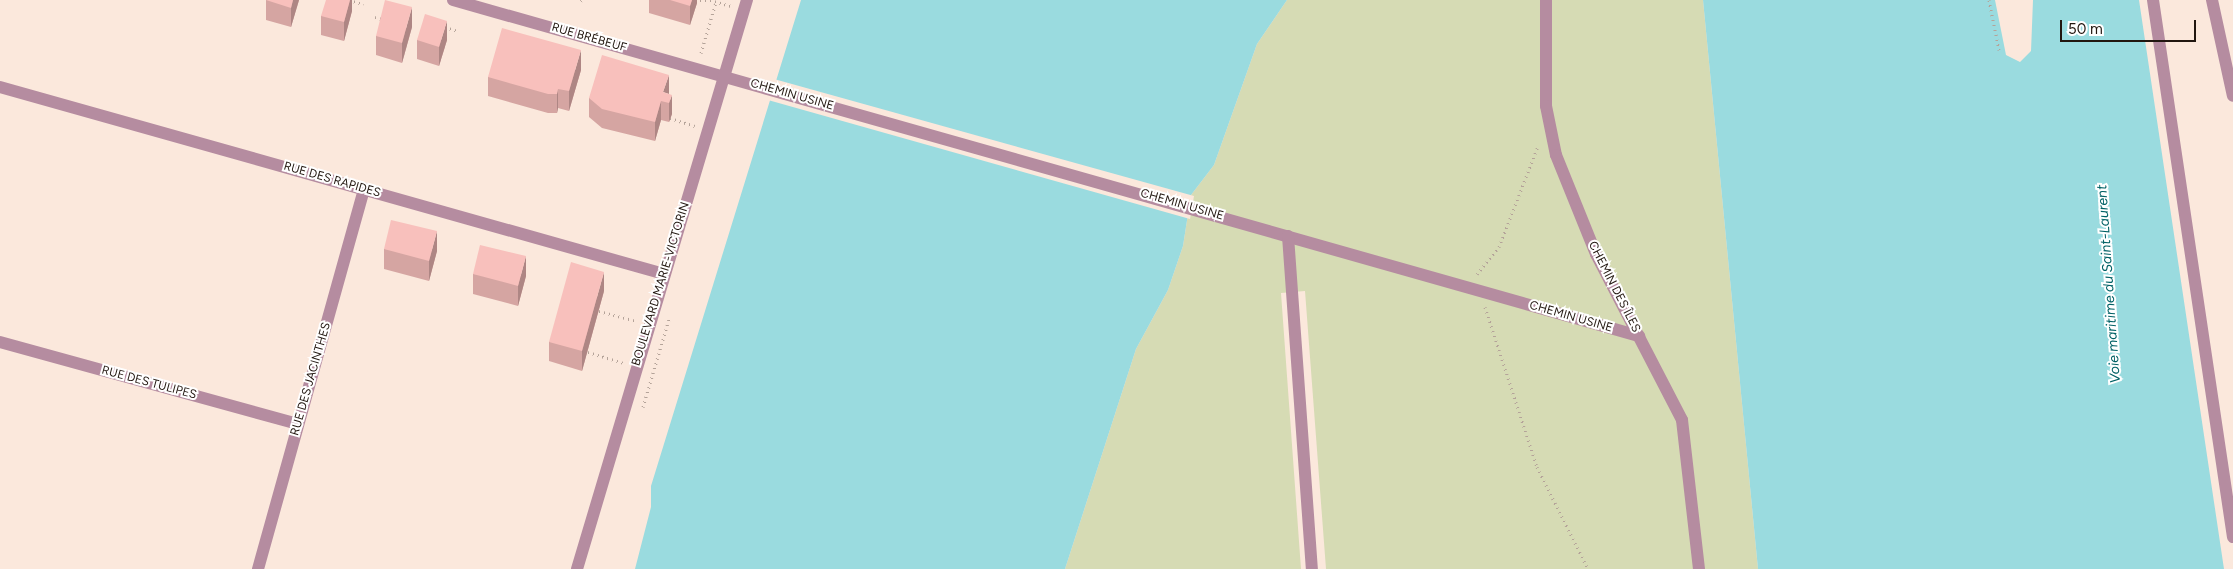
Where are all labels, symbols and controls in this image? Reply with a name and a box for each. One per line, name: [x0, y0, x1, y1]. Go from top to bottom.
scale bar: [2063, 10, 2199, 42]
street label: RUE BRÉBEUF: [550, 20, 628, 56]
text: 50 m: [2068, 20, 2103, 38]
street label: CHEMIN USINE: [749, 76, 835, 114]
street label: RUE DES RAPIDES: [282, 159, 382, 201]
water label: Voie maritime du Saint-Laurent: [2094, 184, 2124, 384]
street label: CHEMIN USINE: [1139, 186, 1225, 224]
street label: BOULEVARD MARIE-VICTORIN: [629, 200, 693, 368]
street label: CHEMIN DES ÎLES: [1585, 239, 1643, 335]
street label: CHEMIN USINE: [1528, 298, 1614, 336]
street label: RUE DES JACINTHES: [288, 321, 334, 437]
street label: RUE DES TULIPES: [100, 363, 198, 403]

